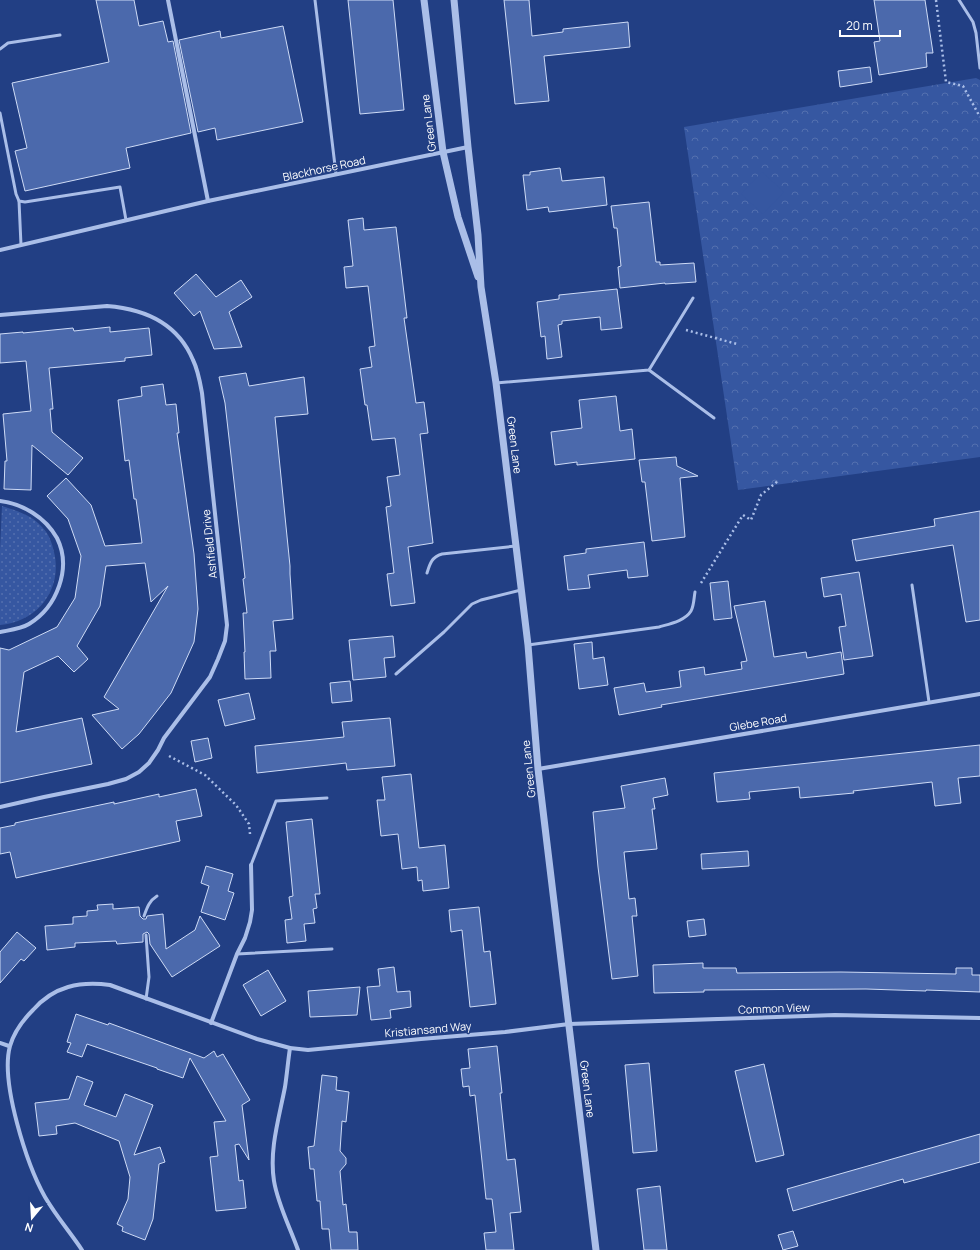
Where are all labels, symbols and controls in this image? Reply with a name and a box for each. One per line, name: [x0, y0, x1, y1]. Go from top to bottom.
scale bar: [840, 12, 900, 38]
text: 20 m: [846, 17, 873, 34]
street label: Green Lane: [417, 93, 439, 153]
street label: Blackhorse Road: [281, 152, 367, 184]
street label: Green Lane: [504, 415, 526, 475]
street label: Ashfield Drive: [198, 508, 220, 579]
street label: Glebe Road: [728, 710, 788, 734]
street label: Green Lane: [517, 739, 538, 798]
street label: Common View: [738, 999, 811, 1017]
street label: Kristiansand Way: [384, 1018, 472, 1040]
street label: Green Lane: [577, 1059, 599, 1119]
north arrow: [12, 1198, 52, 1238]
text: N: [23, 1220, 35, 1236]

